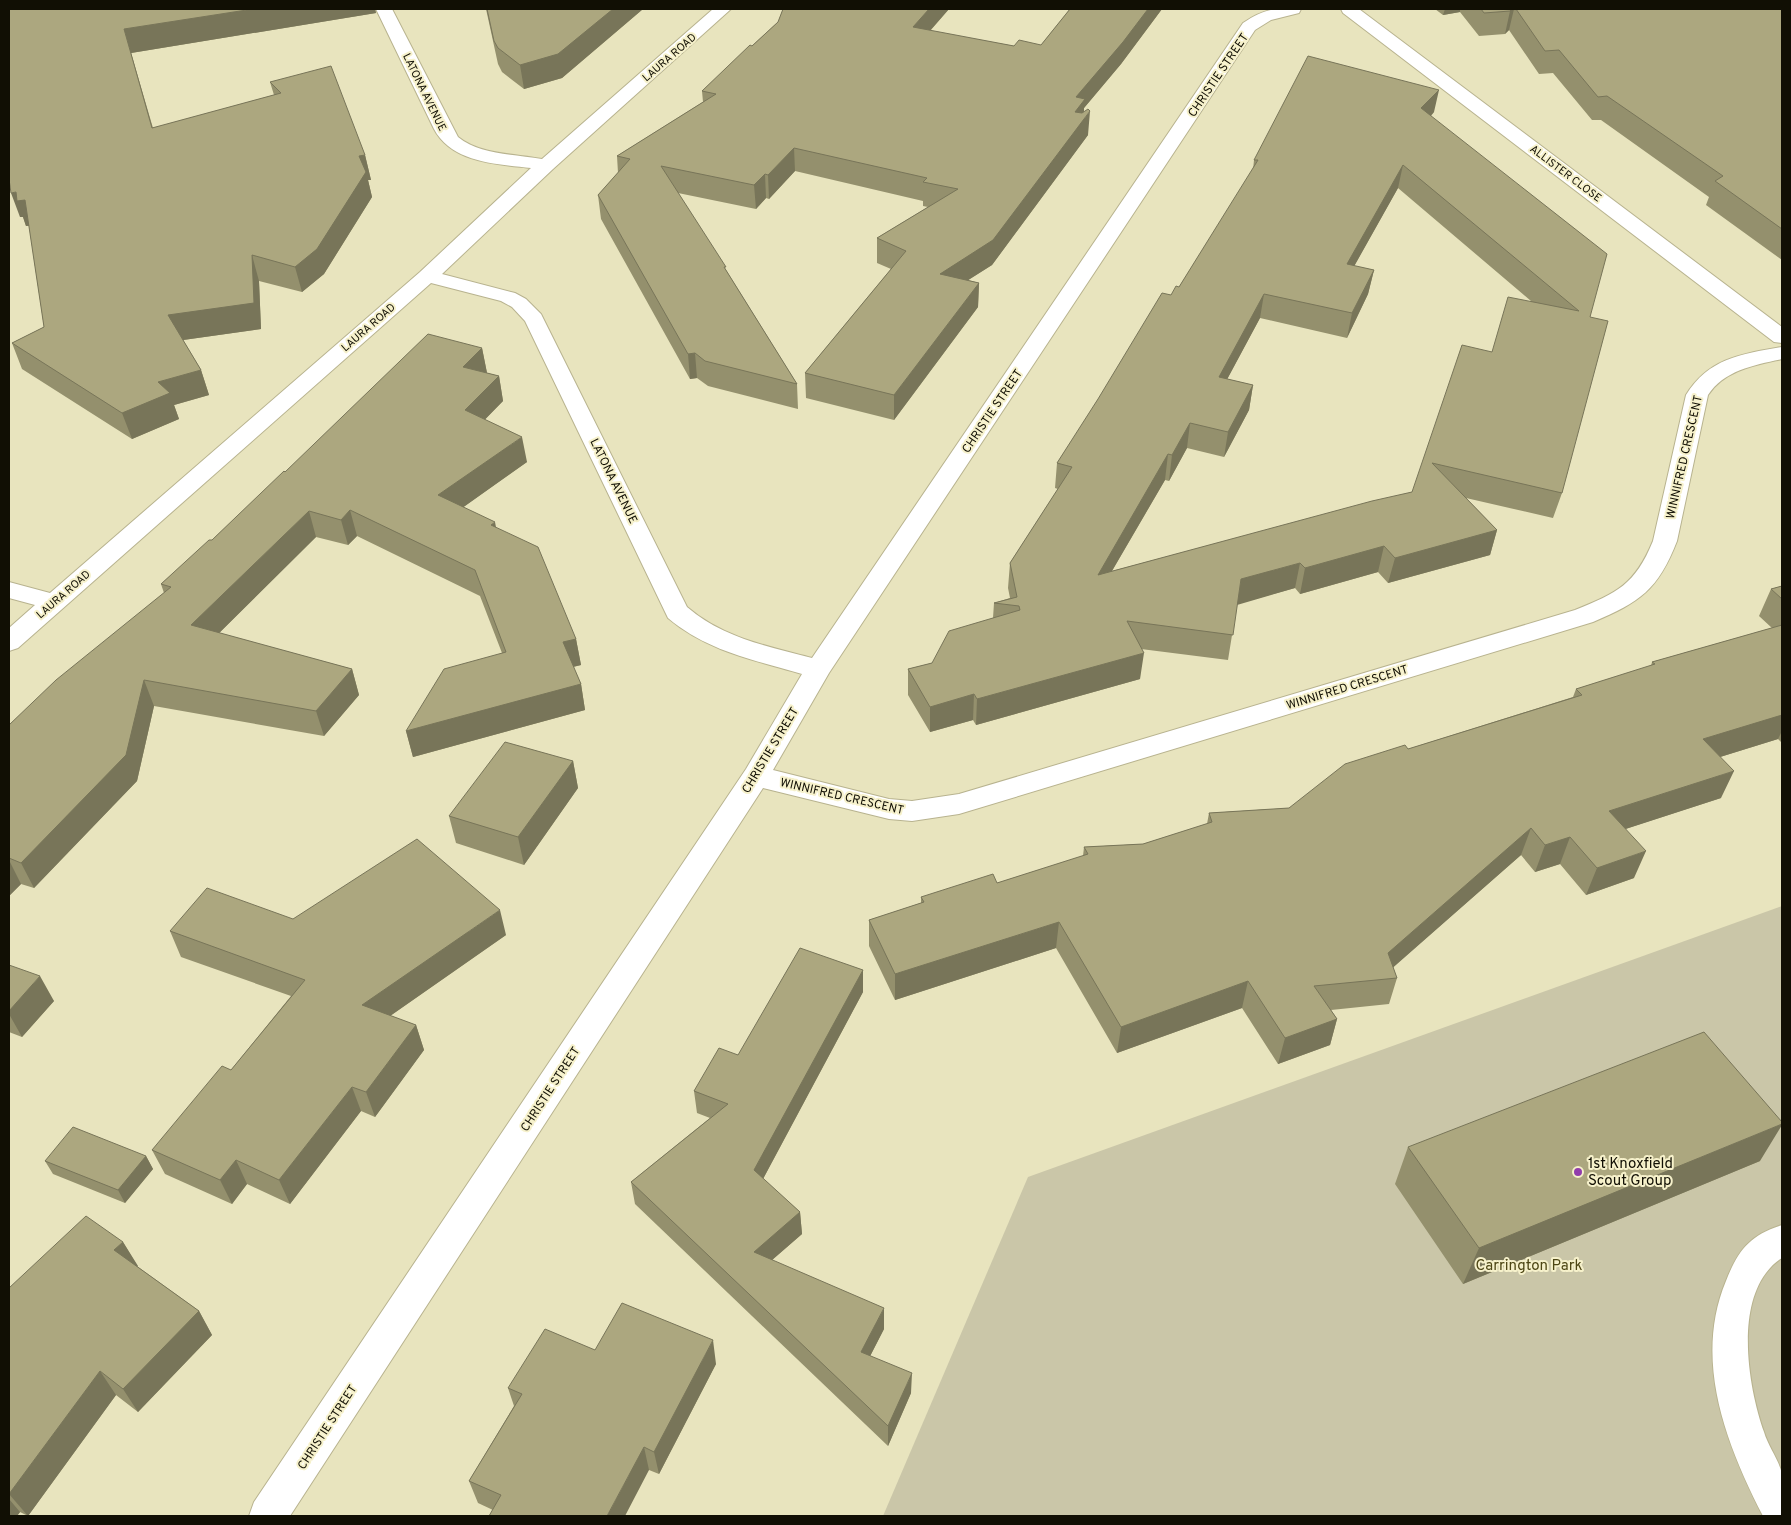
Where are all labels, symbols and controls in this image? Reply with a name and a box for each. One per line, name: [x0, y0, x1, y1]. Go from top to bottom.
street label: LAURA ROAD: [640, 30, 700, 85]
street label: CHRISTIE STREET: [1185, 31, 1253, 121]
street label: LATONA AVENUE: [399, 51, 449, 134]
street label: ALLISTER CLOSE: [1527, 142, 1604, 205]
street label: LAURA ROAD: [339, 300, 399, 355]
street label: CHRISTIE STREET: [959, 367, 1027, 457]
street label: WINNIFRED CRESCENT: [1663, 394, 1707, 521]
street label: LATONA AVENUE: [586, 436, 641, 527]
street label: LAURA ROAD: [34, 567, 94, 622]
street label: WINNIFRED CRESCENT: [1284, 662, 1410, 714]
street label: CHRISTIE STREET: [739, 704, 803, 797]
street label: WINNIFRED CRESCENT: [778, 775, 905, 819]
street label: CHRISTIE STREET: [517, 1044, 584, 1135]
place label: 1st Knoxfield Scout Group: [1588, 1155, 1673, 1191]
marker: 1st Knoxfield Scout Group: [1572, 1166, 1584, 1178]
park label: Carrington Park: [1476, 1257, 1583, 1276]
street label: CHRISTIE STREET: [294, 1382, 361, 1473]

